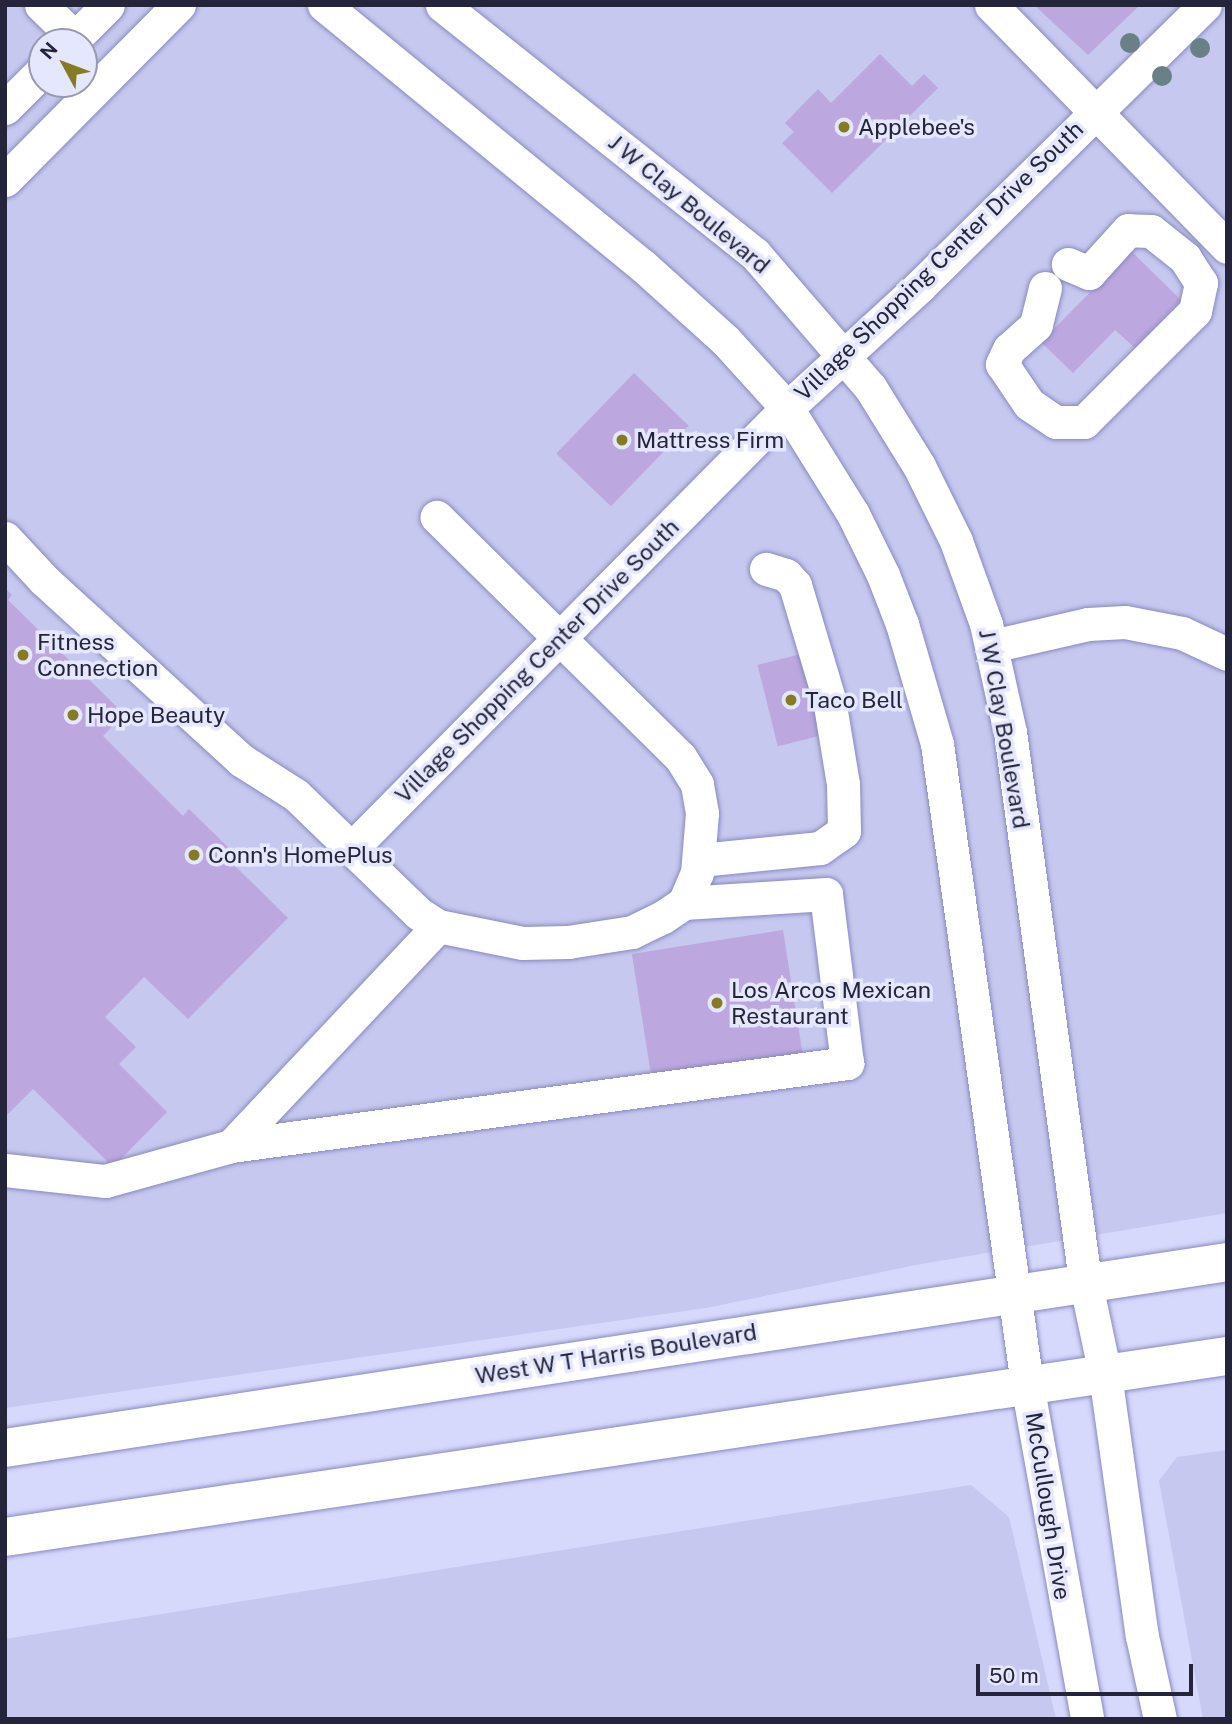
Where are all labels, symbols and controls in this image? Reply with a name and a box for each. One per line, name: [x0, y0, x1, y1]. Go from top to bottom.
north arrow: [28, 28, 98, 98]
text: N: [35, 38, 62, 63]
place label: Applebee's: [858, 113, 975, 141]
street label: Village Shopping Center Drive South: [789, 115, 1089, 407]
marker: Applebee's: [836, 119, 852, 135]
street label: J W Clay Boulevard: [602, 128, 776, 280]
place label: Mattress Firm: [636, 426, 784, 454]
marker: Mattress Firm: [614, 432, 630, 448]
street label: Village Shopping Center Drive South: [389, 513, 685, 809]
street label: J W Clay Boulevard: [973, 627, 1035, 831]
place label: Fitness Connection: [37, 628, 158, 682]
marker: Fitness Connection: [15, 647, 31, 663]
place label: Taco Bell: [805, 686, 903, 714]
marker: Taco Bell: [783, 692, 799, 708]
place label: Hope Beauty: [87, 701, 225, 729]
marker: Hope Beauty: [65, 707, 81, 723]
place label: Conn's HomePlus: [208, 841, 393, 869]
marker: Conn's HomePlus: [186, 847, 202, 863]
place label: Los Arcos Mexican Restaurant: [731, 976, 931, 1030]
marker: Los Arcos Mexican Restaurant: [709, 995, 725, 1011]
street label: West W T Harris Boulevard: [473, 1318, 759, 1390]
street label: McCullough Drive: [1020, 1410, 1076, 1602]
scale bar: [980, 1650, 1197, 1694]
text: 50 m: [989, 1663, 1039, 1688]

